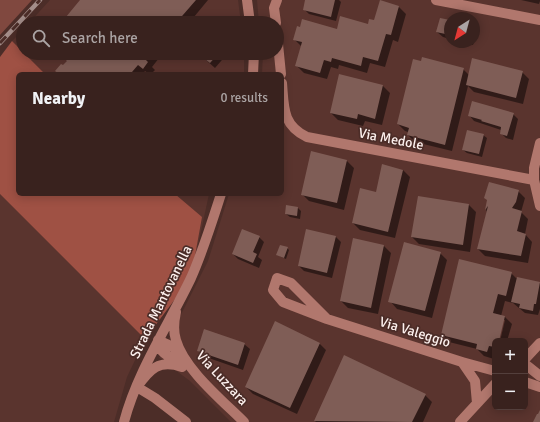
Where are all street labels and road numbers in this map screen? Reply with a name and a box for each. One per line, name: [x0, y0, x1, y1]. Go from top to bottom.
street label: Via Medole: [357, 124, 425, 154]
street label: Strada Mantovanella: [126, 243, 196, 361]
street label: Via Valeggio: [377, 313, 453, 351]
street label: Via Luzzara: [192, 347, 252, 409]

